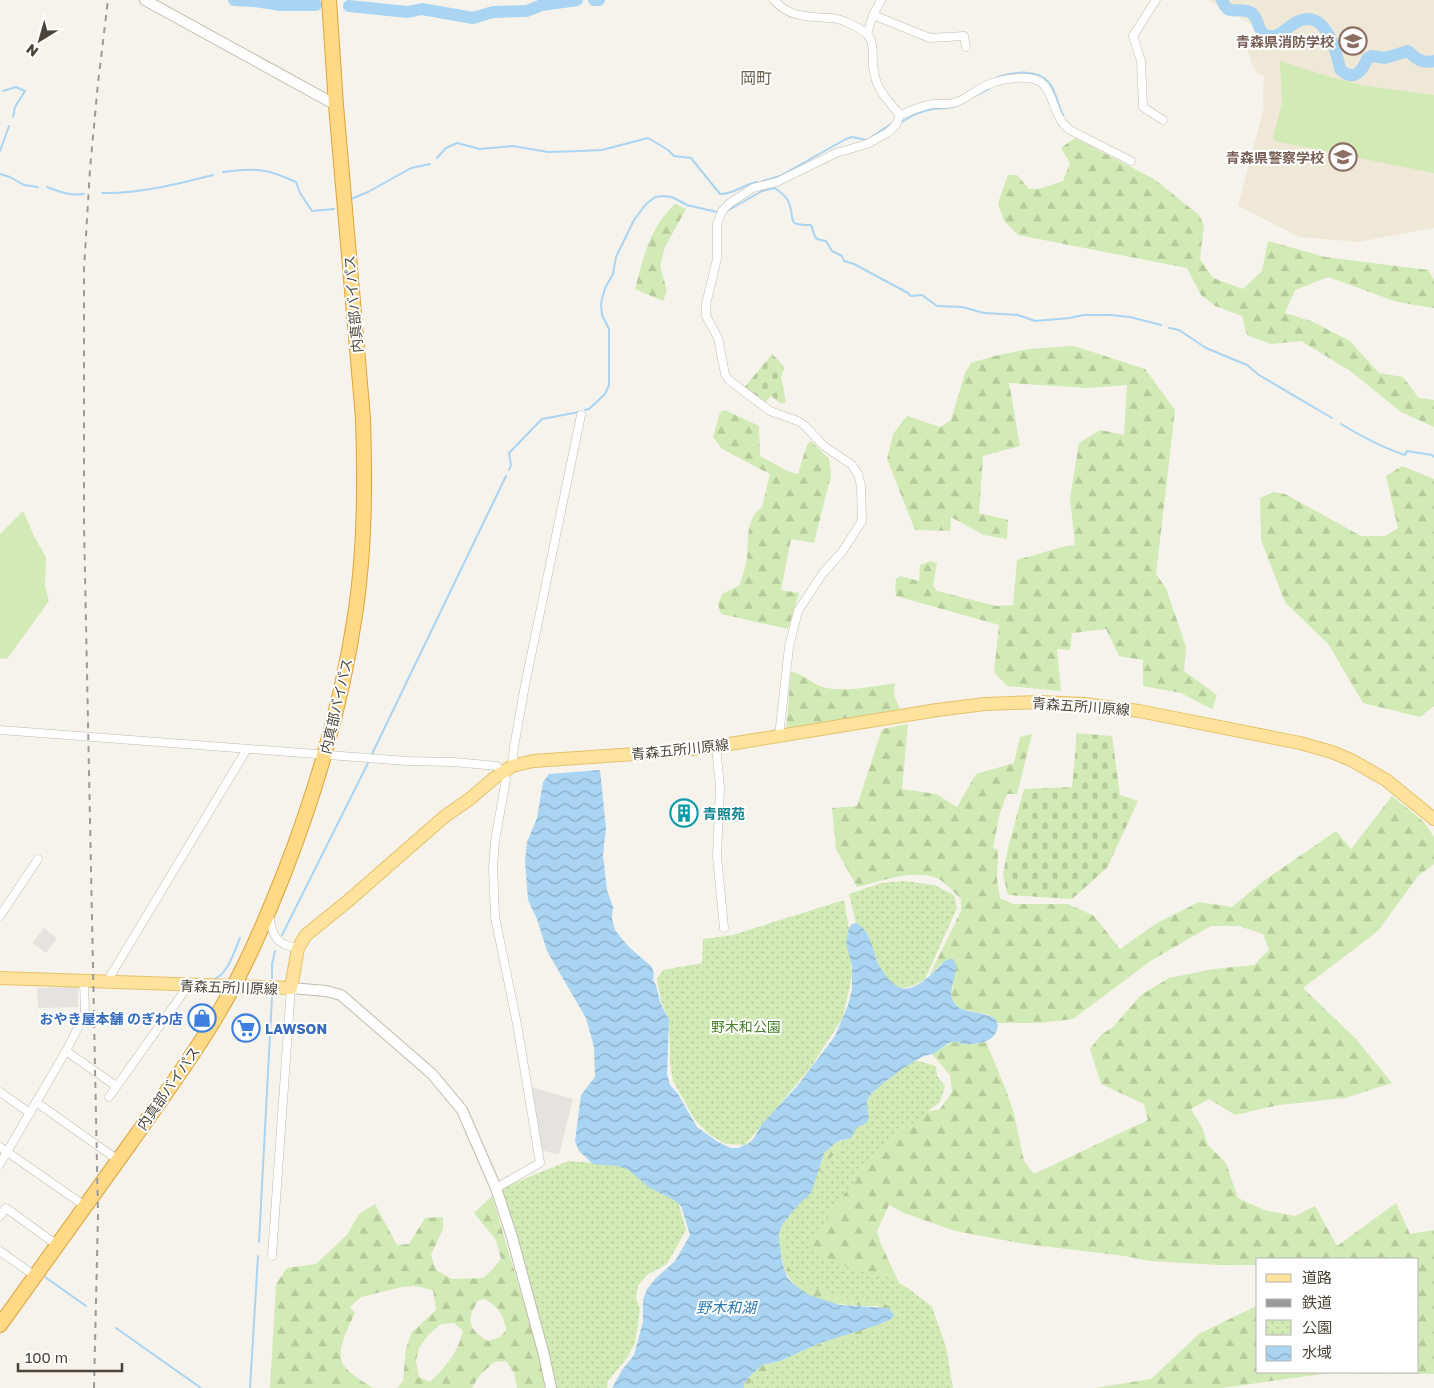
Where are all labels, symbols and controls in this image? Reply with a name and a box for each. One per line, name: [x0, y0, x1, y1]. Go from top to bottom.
north arrow: [15, 15, 65, 65]
school or university icon: 青森県消防学校: [1338, 26, 1368, 56]
place label: 青森県消防学校: [1236, 33, 1334, 50]
text: N: [23, 41, 41, 61]
district label: 岡町: [740, 68, 772, 88]
school or university icon: 青森県警察学校: [1328, 142, 1358, 172]
place label: 青森県警察学校: [1226, 149, 1324, 166]
street label: 内真部バイパス: [340, 255, 366, 353]
street label: 内真部バイパス: [317, 656, 355, 756]
street label: 青森五所川原線: [1032, 694, 1130, 718]
street label: 青森五所川原線: [630, 735, 730, 763]
building icon: 青照苑: [669, 798, 699, 828]
place label: 青照苑: [703, 805, 745, 822]
street label: 青森五所川原線: [180, 977, 278, 997]
shop icon: おやき屋本舗 のぎわ店: [187, 1003, 217, 1033]
place label: おやき屋本舗 のぎわ店: [40, 1010, 183, 1027]
supermarket icon: LAWSON: [231, 1013, 261, 1043]
park label: 野木和公園: [711, 1018, 781, 1035]
place label: LAWSON: [265, 1020, 327, 1037]
street label: 内真部バイパス: [133, 1043, 203, 1133]
legend: [1256, 1258, 1419, 1373]
text: 道路: [1302, 1268, 1332, 1286]
text: 鉄道: [1302, 1293, 1332, 1311]
water label: 野木和湖: [696, 1298, 758, 1316]
text: 公園: [1302, 1318, 1332, 1336]
scale bar: [18, 1340, 121, 1372]
text: 水域: [1302, 1343, 1332, 1361]
text: 100 m: [25, 1348, 68, 1366]

